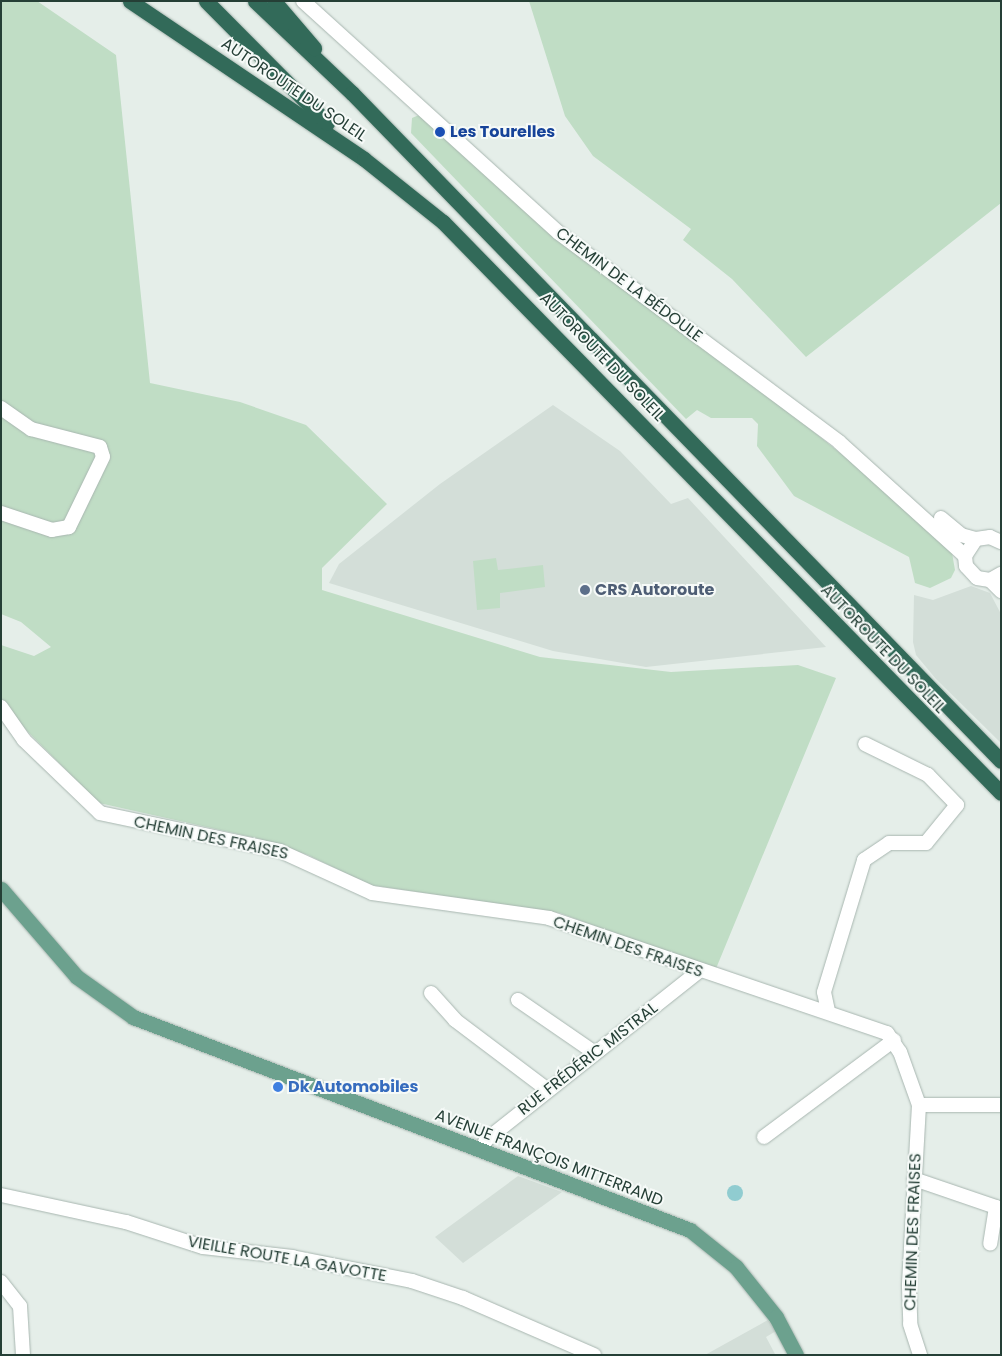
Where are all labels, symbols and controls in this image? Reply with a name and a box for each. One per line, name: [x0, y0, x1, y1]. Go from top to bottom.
street label: AUTOROUTE DU SOLEIL: [218, 34, 370, 146]
place label: Les Tourelles: [450, 122, 555, 142]
marker: Les Tourelles: [434, 126, 446, 138]
street label: CHEMIN DE LA BÉDOULE: [552, 224, 706, 346]
street label: AUTOROUTE DU SOLEIL: [536, 289, 668, 425]
place label: CRS Autoroute: [595, 580, 714, 600]
street label: AUTOROUTE DU SOLEIL: [817, 581, 949, 717]
marker: CRS Autoroute: [579, 584, 591, 596]
street label: CHEMIN DES FRAISES: [132, 812, 290, 864]
street label: CHEMIN DES FRAISES: [550, 912, 706, 982]
street label: RUE FRÉDÉRIC MISTRAL: [514, 998, 662, 1120]
place label: Dk Automobiles: [288, 1077, 418, 1097]
marker: Dk Automobiles: [272, 1081, 284, 1093]
street label: AVENUE FRANÇOIS MITTERRAND: [432, 1106, 666, 1210]
street label: CHEMIN DES FRAISES: [901, 1153, 925, 1311]
street label: VIEILLE ROUTE LA GAVOTTE: [186, 1232, 388, 1286]

